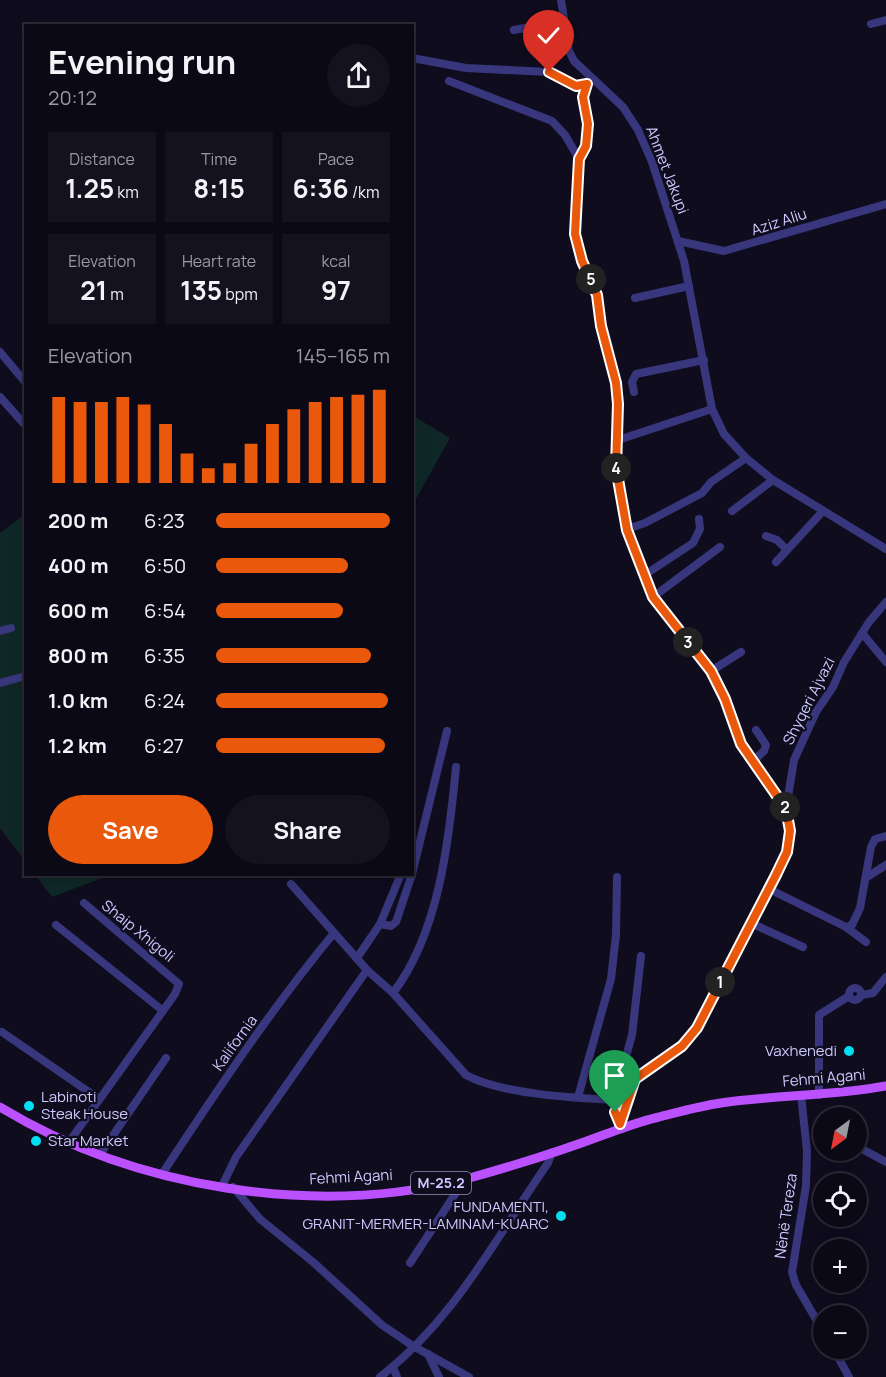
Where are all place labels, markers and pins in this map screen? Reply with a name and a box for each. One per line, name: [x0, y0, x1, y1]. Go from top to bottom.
pin: [523, 10, 574, 72]
pin: 5: [576, 264, 606, 294]
pin: 4: [601, 453, 631, 483]
pin: 3: [673, 627, 703, 657]
pin: 2: [770, 792, 800, 822]
pin: 1: [705, 967, 735, 997]
place label: Vaxhenedi: [765, 1040, 837, 1061]
marker: Vaxhenedi: [842, 1044, 856, 1058]
pin: [589, 1050, 640, 1112]
place label: Labinoti Steak House: [41, 1086, 128, 1124]
marker: Labinoti Steak House: [22, 1099, 36, 1113]
place label: Star Market: [48, 1130, 128, 1151]
marker: Star Market: [29, 1134, 43, 1148]
place label: FUNDAMENTI, GRANIT-MERMER-LAMINAM-KUARC: [302, 1196, 549, 1234]
marker: FUNDAMENTI, GRANIT-MERMER-LAMINAM-KUARC: [554, 1209, 568, 1223]

